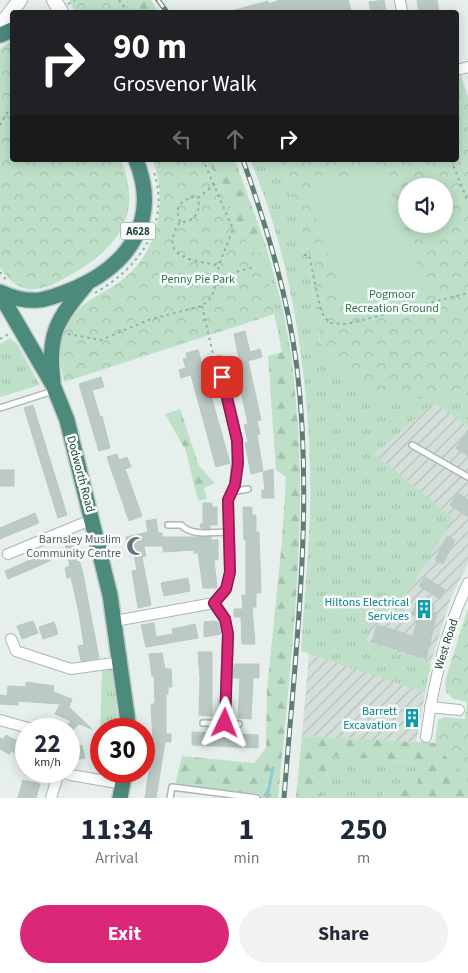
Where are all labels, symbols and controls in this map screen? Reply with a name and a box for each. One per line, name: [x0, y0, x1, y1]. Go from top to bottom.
text: 90 m: [113, 22, 187, 72]
icon: right: [30, 30, 95, 95]
text: Grosvenor Walk: [113, 68, 257, 100]
icon: left: [168, 125, 196, 153]
icon: ahead: [221, 125, 249, 153]
icon: right: [274, 125, 302, 153]
map controls: [398, 178, 453, 233]
button: sound: [398, 178, 453, 233]
road number: A628: [120, 222, 156, 240]
park label: Penny Pie Park: [161, 271, 235, 288]
park label: Pogmoor Recreation Ground: [345, 286, 439, 317]
pin: [201, 356, 243, 398]
icon: arrive: [208, 363, 236, 391]
street label: Dodworth Road: [62, 434, 99, 514]
place label: Barnsley Muslim Community Centre: [26, 531, 121, 562]
mosque icon: Barnsley Muslim Community Centre: [125, 535, 147, 557]
place label: Hiltons Electrical Services: [324, 594, 409, 625]
building icon: Hiltons Electrical Services: [413, 598, 435, 620]
street label: West Road: [430, 617, 463, 672]
position arrow: [198, 696, 250, 748]
place label: Barrett Excavation: [343, 703, 397, 734]
building icon: Barrett Excavation: [401, 707, 423, 729]
speed limit sign: 30: [90, 718, 155, 783]
text: 22: [34, 726, 61, 762]
text: km/h: [34, 754, 61, 771]
text: 11:34: [81, 808, 153, 851]
text: 1: [238, 808, 254, 851]
text: 250: [340, 808, 387, 851]
text: Arrival: [95, 847, 138, 869]
text: min: [233, 847, 259, 869]
text: m: [357, 847, 370, 869]
button: Exit: [20, 905, 229, 963]
button: Share: [239, 905, 448, 963]

